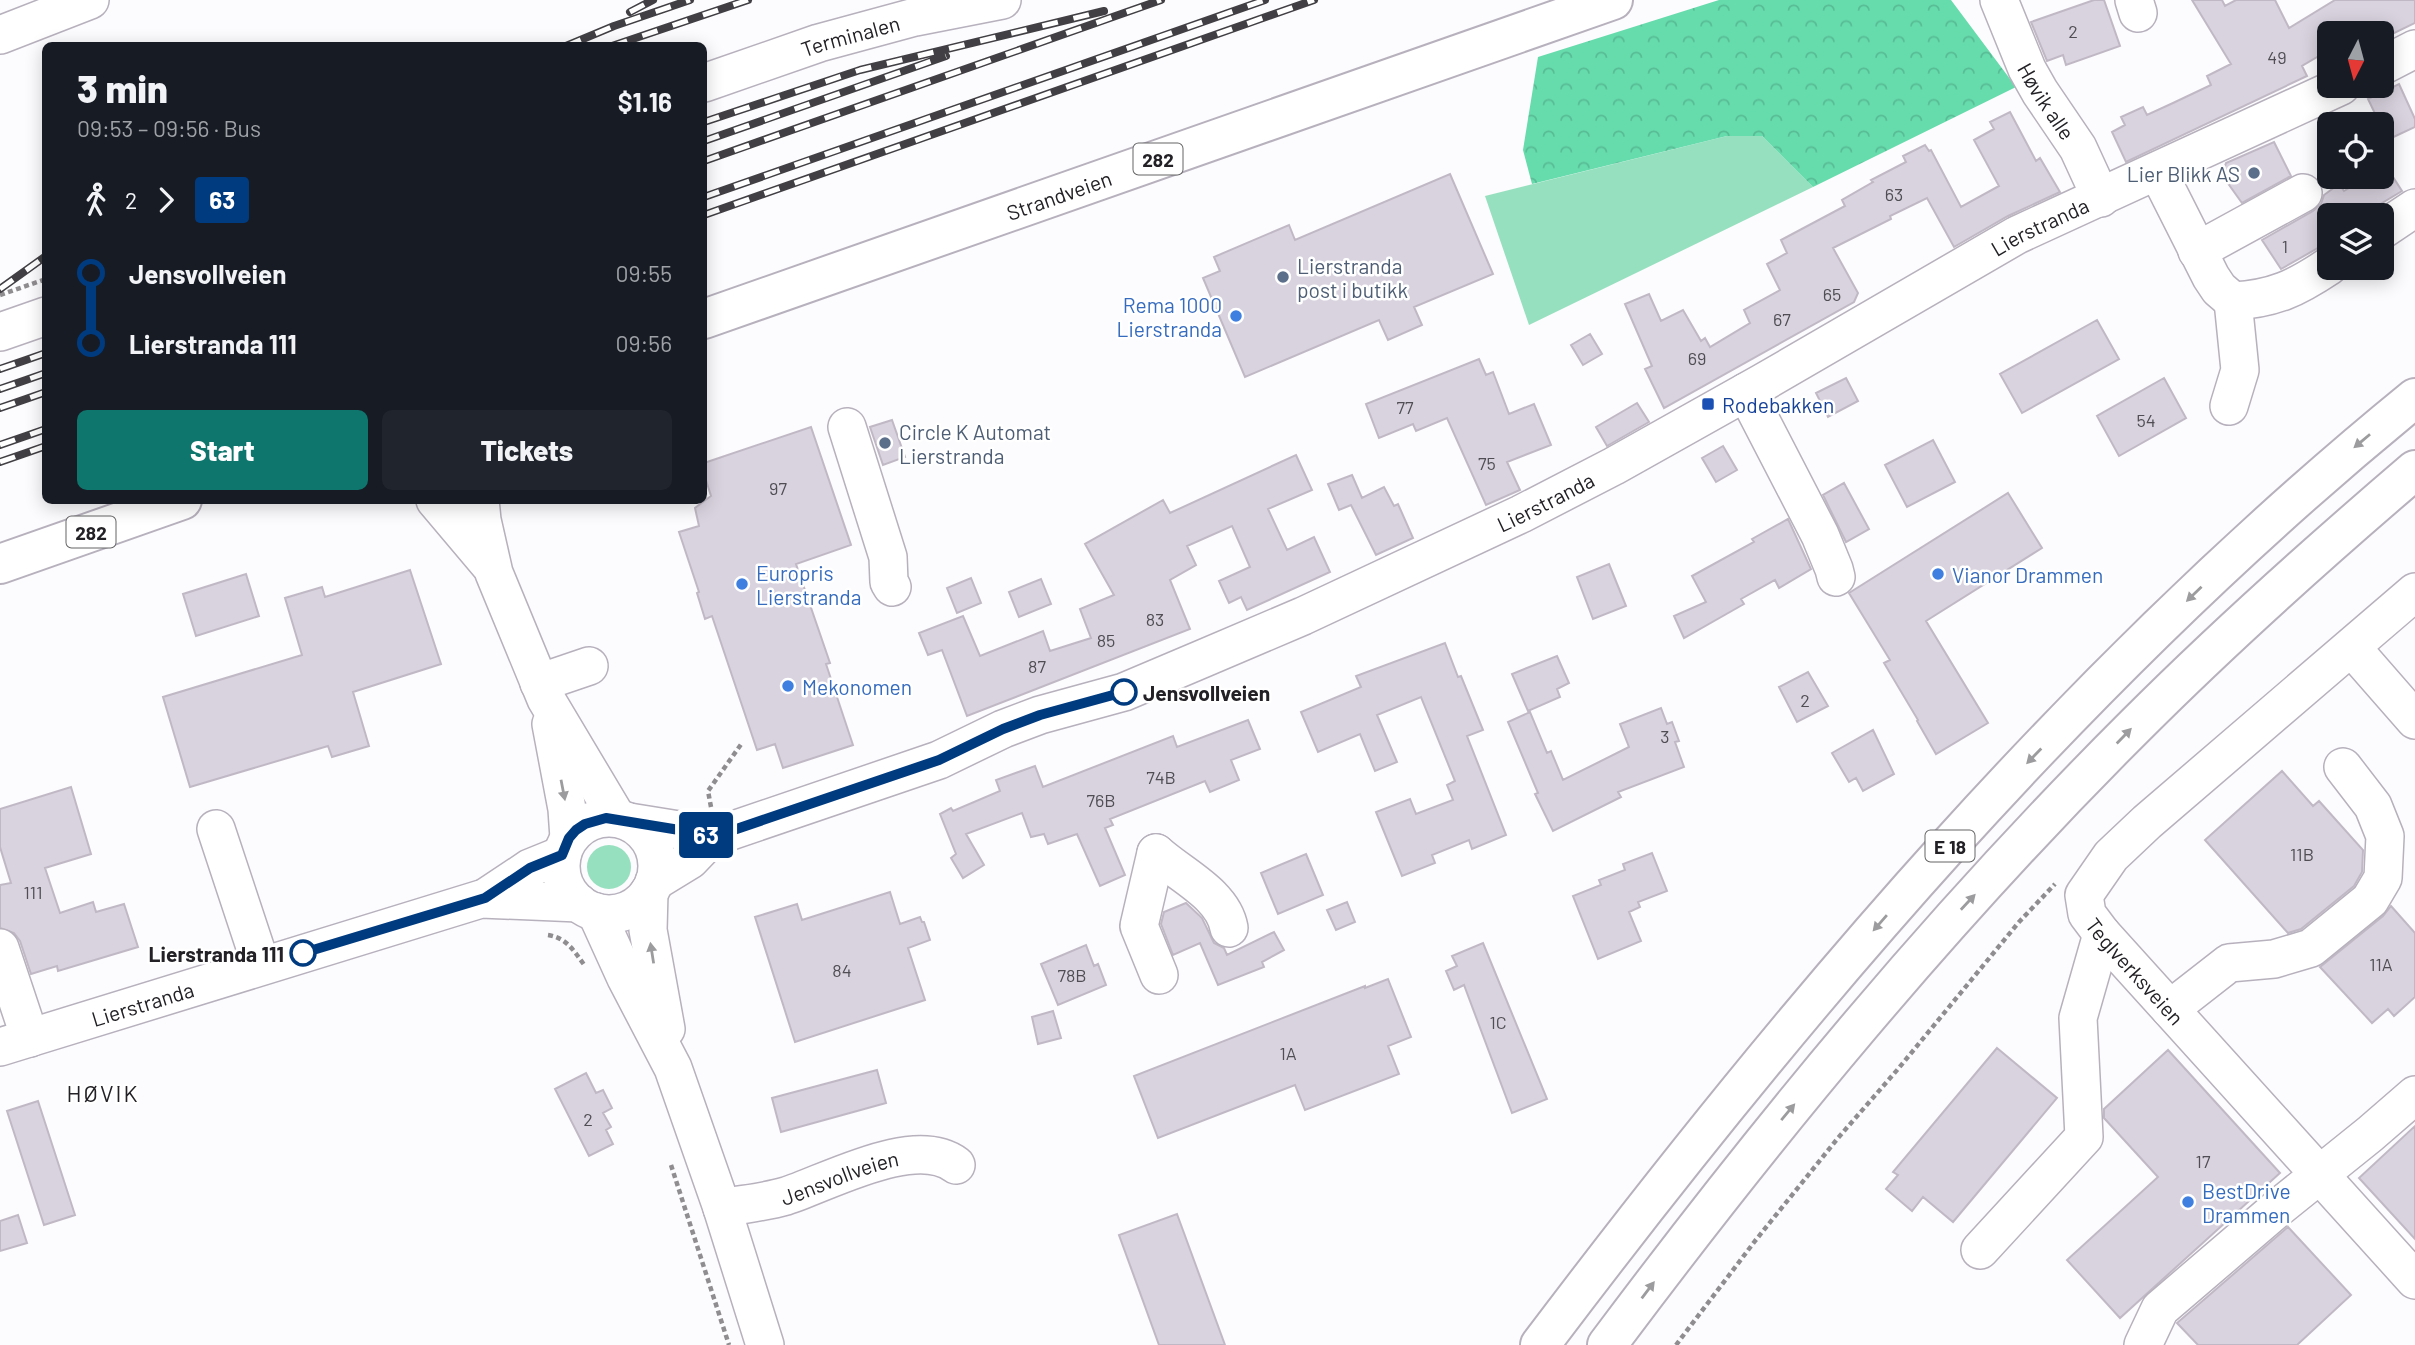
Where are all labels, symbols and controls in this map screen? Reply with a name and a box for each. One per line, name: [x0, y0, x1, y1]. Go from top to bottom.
street label: Terminalen: [797, 9, 902, 61]
house number: 2: [2068, 20, 2078, 42]
north arrow: [2317, 21, 2394, 98]
map controls: [2317, 21, 2394, 280]
house number: 49: [2267, 46, 2287, 68]
street label: Høvik alle: [2013, 58, 2081, 144]
text: 3 min: [77, 65, 168, 111]
text: $1.16: [618, 86, 672, 117]
button: locate: [2317, 112, 2394, 189]
text: 09:53 – 09:56 · Bus: [77, 114, 261, 142]
road number: 282: [1134, 144, 1182, 174]
place label: Lier Blikk AS: [2127, 161, 2240, 186]
street label: Strandveien: [1003, 165, 1115, 224]
marker: Lier Blikk AS: [2246, 165, 2262, 181]
icon: walk: [77, 181, 115, 219]
icon: forward: [147, 181, 185, 219]
house number: 63: [1885, 183, 1903, 205]
text: 63: [209, 185, 235, 214]
text: 2: [125, 186, 137, 214]
street label: Lierstranda: [1986, 191, 2092, 260]
button: layers: [2317, 203, 2394, 280]
house number: 1: [2282, 235, 2288, 257]
place label: Lierstranda post i butikk: [1297, 253, 1408, 302]
text: Jensvollveien: [129, 258, 286, 289]
text: 09:55: [616, 259, 672, 287]
marker: Lierstranda post i butikk: [1275, 269, 1291, 285]
house number: 65: [1823, 283, 1841, 305]
place label: Rema 1000 Lierstranda: [1117, 292, 1222, 341]
marker: Rema 1000 Lierstranda: [1228, 308, 1244, 324]
house number: 67: [1773, 308, 1791, 330]
text: Lierstranda 111: [129, 328, 297, 359]
text: 09:56: [616, 329, 672, 357]
house number: 69: [1688, 347, 1706, 369]
place label: Rodebakken: [1722, 392, 1834, 417]
house number: 77: [1396, 396, 1414, 418]
marker: Rodebakken: [1700, 396, 1716, 412]
house number: 54: [2136, 409, 2156, 431]
button: Start: [77, 410, 368, 490]
button: Tickets: [382, 410, 672, 490]
place label: Circle K Automat Lierstranda: [899, 419, 1051, 468]
one-way arrow: [2354, 433, 2371, 448]
marker: Circle K Automat Lierstranda: [877, 435, 893, 451]
house number: 75: [1478, 452, 1496, 474]
street label: Lierstranda: [1493, 466, 1598, 536]
house number: 97: [769, 477, 787, 499]
road number: 282: [66, 516, 116, 548]
place label: Europris Lierstranda: [756, 560, 861, 609]
place label: Vianor Drammen: [1952, 562, 2103, 587]
marker: Vianor Drammen: [1930, 566, 1946, 582]
marker: Europris Lierstranda: [734, 576, 750, 592]
one-way arrow: [2186, 586, 2203, 602]
house number: 83: [1146, 608, 1164, 630]
house number: 85: [1097, 629, 1115, 651]
house number: 87: [1028, 655, 1046, 677]
place label: Mekonomen: [802, 674, 912, 699]
marker: Mekonomen: [780, 678, 796, 694]
marker: Jensvollveien: [1111, 679, 1137, 705]
place label: Jensvollveien: [1143, 680, 1270, 705]
house number: 2: [1800, 689, 1810, 711]
house number: 3: [1660, 725, 1670, 747]
one-way arrow: [2116, 728, 2133, 745]
one-way arrow: [2026, 747, 2042, 764]
house number: 74B: [1146, 766, 1176, 788]
one-way arrow: [558, 779, 569, 801]
house number: 76B: [1086, 789, 1116, 811]
line badge: 63: [674, 812, 738, 858]
text: 63: [693, 820, 719, 849]
road number: E 18: [1926, 831, 1974, 862]
house number: 11B: [2290, 843, 2314, 865]
house number: 111: [23, 881, 43, 903]
one-way arrow: [1960, 893, 1976, 911]
street label: Teglverksveien: [2081, 912, 2190, 1029]
one-way arrow: [1873, 915, 1888, 932]
marker: Lierstranda 111: [290, 940, 316, 966]
place label: Lierstranda 111: [149, 941, 284, 966]
one-way arrow: [646, 942, 657, 964]
house number: 11A: [2369, 953, 2393, 975]
house number: 84: [832, 959, 852, 981]
house number: 78B: [1057, 964, 1087, 986]
street label: Lierstranda: [88, 976, 197, 1031]
house number: 1C: [1489, 1011, 1507, 1033]
house number: 1A: [1279, 1042, 1297, 1064]
district label: HØVIK: [67, 1079, 139, 1107]
one-way arrow: [1781, 1103, 1796, 1121]
house number: 2: [583, 1108, 593, 1130]
street label: Jensvollveien: [777, 1145, 901, 1209]
house number: 17: [2196, 1150, 2211, 1172]
place label: BestDrive Drammen: [2202, 1178, 2291, 1227]
marker: BestDrive Drammen: [2180, 1194, 2196, 1210]
one-way arrow: [1640, 1282, 1655, 1300]

